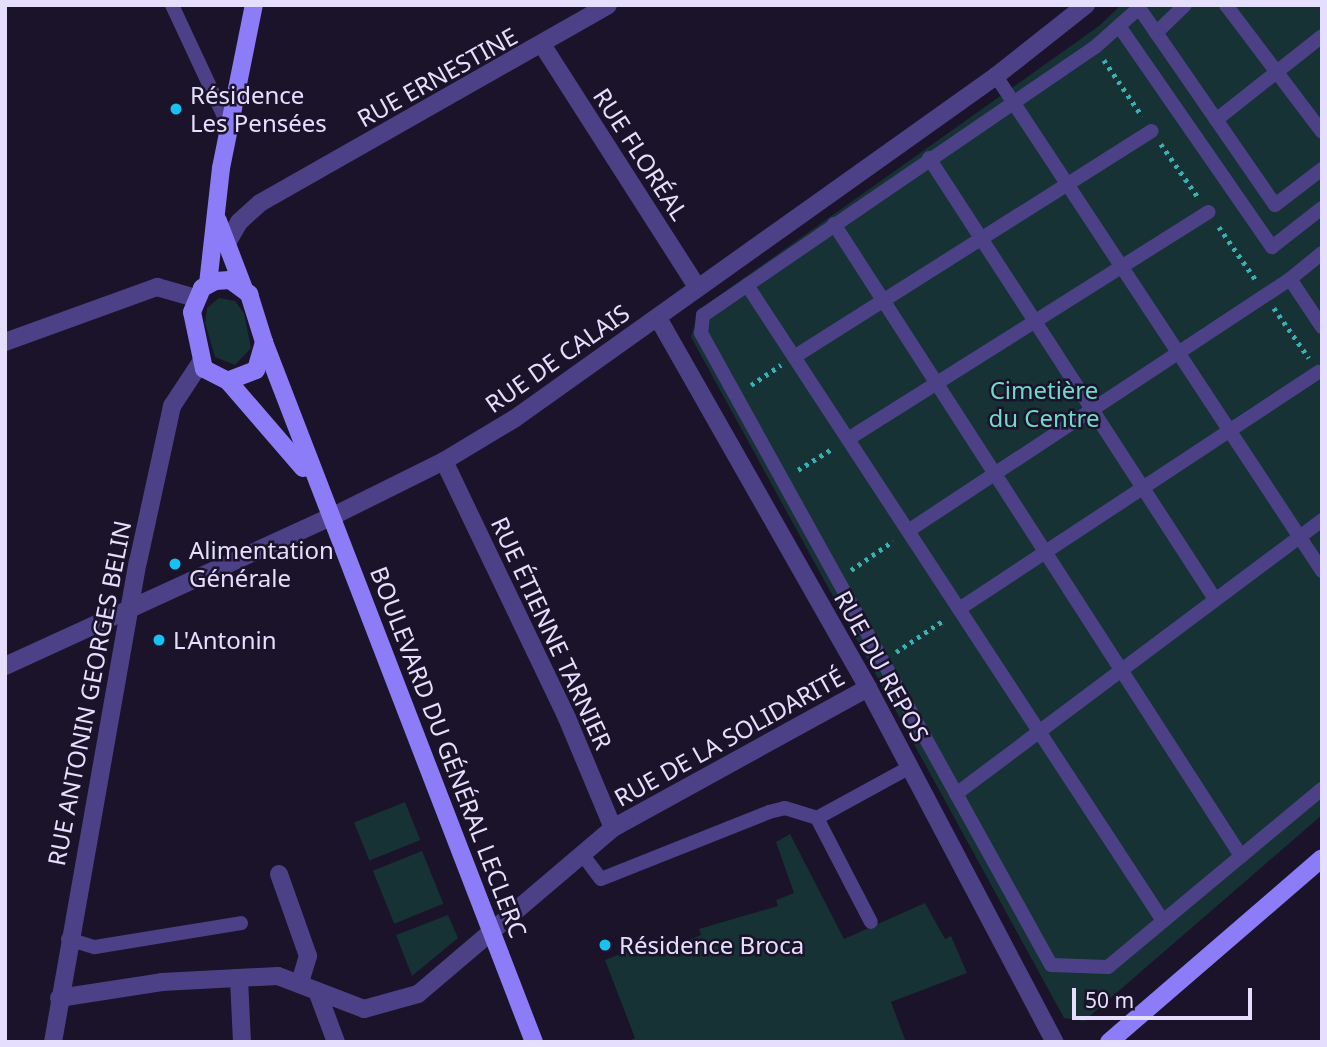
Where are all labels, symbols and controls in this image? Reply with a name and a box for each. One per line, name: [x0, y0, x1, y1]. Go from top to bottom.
street label: RUE ERNESTINE: [352, 21, 522, 133]
place label: Résidence Les Pensées: [190, 81, 327, 137]
street label: RUE FLORÉAL: [588, 83, 694, 225]
marker: Résidence Les Pensées: [168, 101, 184, 117]
street label: RUE DE CALAIS: [480, 298, 634, 418]
park label: Cimetière du Centre: [989, 376, 1099, 432]
street label: RUE ÉTIENNE TARNIER: [486, 512, 618, 754]
street label: RUE ANTONIN GEORGES BELIN: [41, 518, 137, 868]
place label: Alimentation Générale: [189, 536, 334, 592]
marker: Alimentation Générale: [167, 556, 183, 572]
street label: BOULEVARD DU GÉNÉRAL LECLERC: [365, 562, 533, 942]
street label: RUE DU REPOS: [829, 586, 935, 746]
place label: L'Antonin: [173, 626, 277, 654]
marker: L'Antonin: [151, 632, 167, 648]
street label: RUE DE LA SOLIDARITÉ: [609, 662, 849, 812]
place label: Résidence Broca: [619, 931, 804, 959]
marker: Résidence Broca: [597, 937, 613, 953]
scale bar: [1075, 974, 1255, 1018]
text: 50 m: [1085, 986, 1134, 1014]

